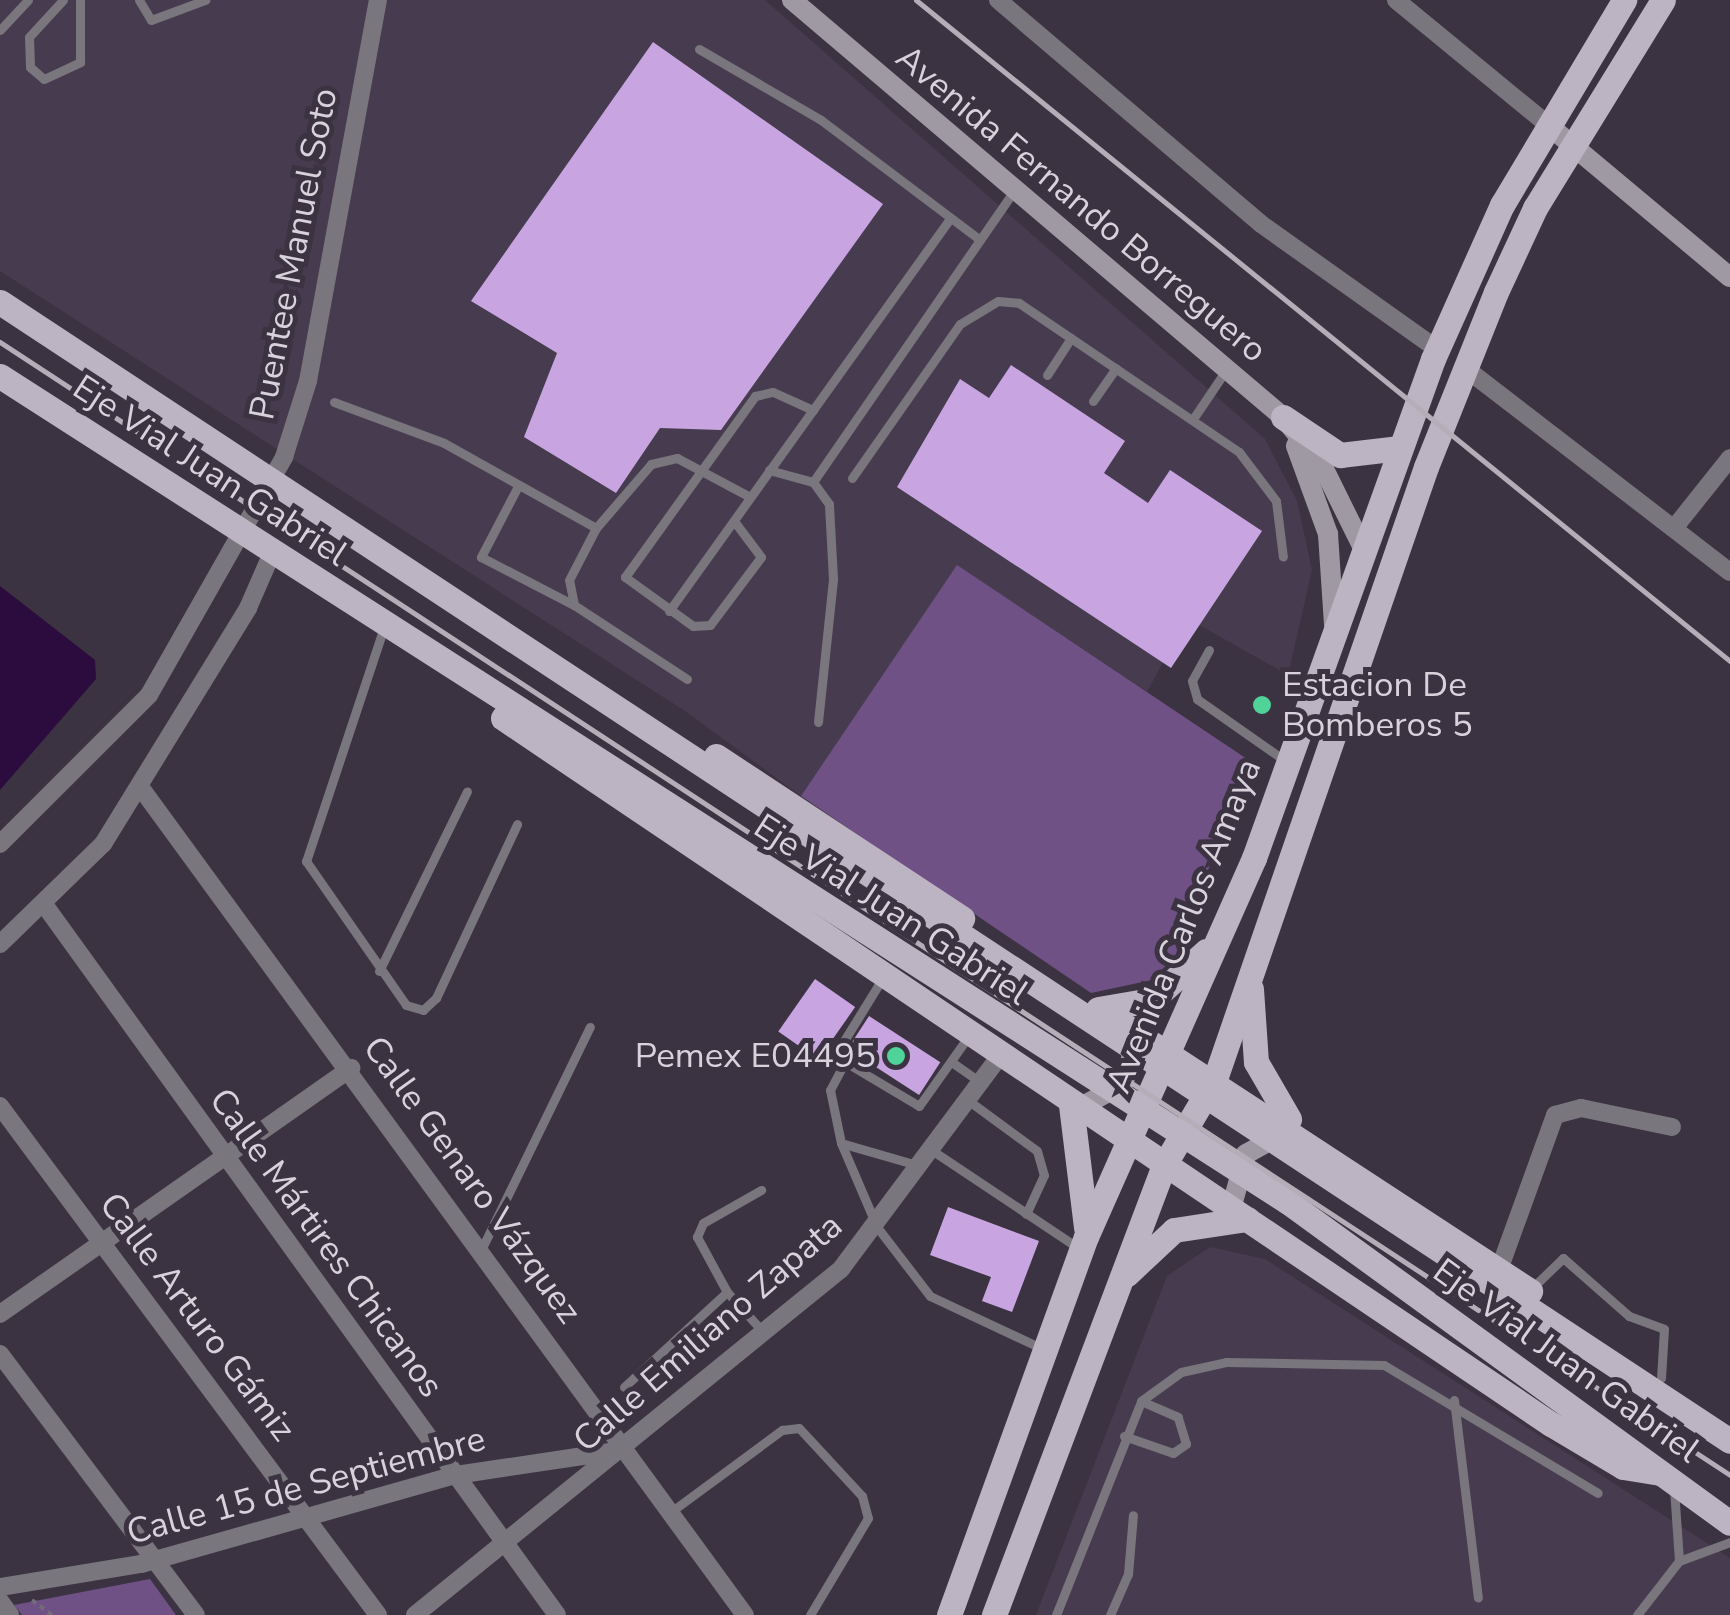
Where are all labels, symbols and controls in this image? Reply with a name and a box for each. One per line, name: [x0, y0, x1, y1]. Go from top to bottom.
street label: Avenida Fernando Borreguero: [887, 37, 1275, 371]
street label: Puentee Manuel Soto: [241, 85, 347, 423]
street label: Eje Vial Juan Gabriel: [65, 367, 355, 575]
place label: Estacion De Bomberos 5: [1282, 664, 1473, 746]
marker: Estacion De Bomberos 5: [1251, 694, 1273, 716]
street label: Avenida Carlos Amaya: [1098, 753, 1270, 1099]
street label: Eje Vial Juan Gabriel: [746, 806, 1036, 1014]
street label: Calle Genaro Vázquez: [354, 1028, 590, 1332]
place label: Pemex E04495: [635, 1035, 876, 1077]
marker: Pemex E04495: [885, 1045, 907, 1067]
street label: Calle Mártires Chicanos: [200, 1081, 452, 1405]
street label: Calle Arturo Gámiz: [90, 1185, 304, 1449]
street label: Calle Emiliano Zapata: [565, 1205, 851, 1461]
street label: Eje Vial Juan Gabriel: [1425, 1250, 1707, 1472]
street label: Calle 15 de Septiembre: [122, 1418, 490, 1554]

